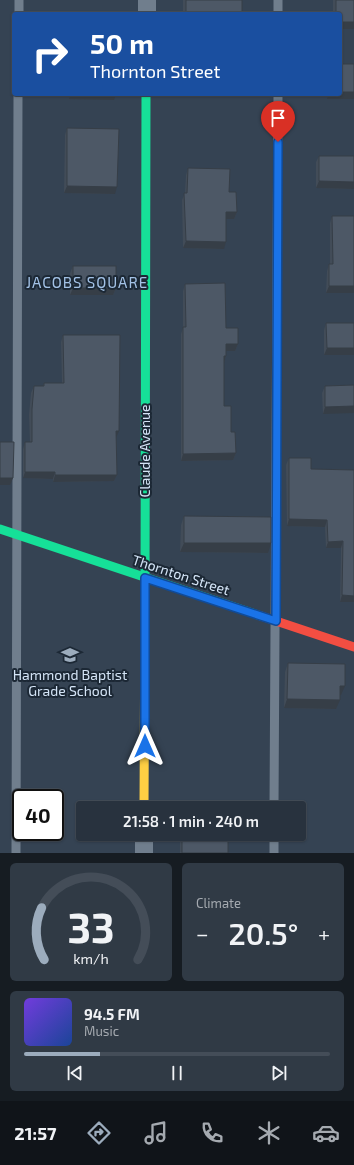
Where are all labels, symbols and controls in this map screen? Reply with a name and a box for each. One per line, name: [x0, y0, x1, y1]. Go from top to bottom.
text: 50 m: [90, 26, 154, 60]
icon: right: [24, 28, 76, 80]
text: Thornton Street: [90, 60, 220, 82]
pin: [261, 101, 295, 142]
icon: arrive: [267, 107, 289, 129]
district label: JACOBS SQUARE: [26, 273, 148, 292]
street label: Claude Avenue: [136, 404, 153, 498]
street label: Thornton Street: [130, 551, 232, 598]
school or university icon: Hammond Baptist Grade School: [60, 645, 80, 665]
place label: Hammond Baptist Grade School: [13, 666, 127, 699]
position arrow: [124, 725, 166, 767]
speed limit sign: 40: [12, 789, 64, 841]
text: 21:58 · 1 min · 240 m: [123, 812, 259, 830]
text: Climate: [196, 895, 241, 911]
text: 33: [67, 901, 115, 951]
text: 20.5°: [228, 915, 298, 951]
text: −: [196, 920, 209, 946]
text: +: [318, 920, 330, 946]
text: km/h: [73, 950, 109, 967]
text: 94.5 FM: [84, 1005, 140, 1023]
text: Music: [84, 1023, 119, 1039]
icon: previous: [64, 1062, 86, 1084]
icon: pause: [166, 1062, 188, 1084]
icon: next: [268, 1062, 290, 1084]
icon: directions: [85, 1119, 113, 1147]
icon: music: [142, 1119, 170, 1147]
icon: phone: [198, 1119, 226, 1147]
icon: climate: [255, 1119, 283, 1147]
icon: car: [312, 1119, 340, 1147]
text: 21:57: [14, 1122, 57, 1144]

